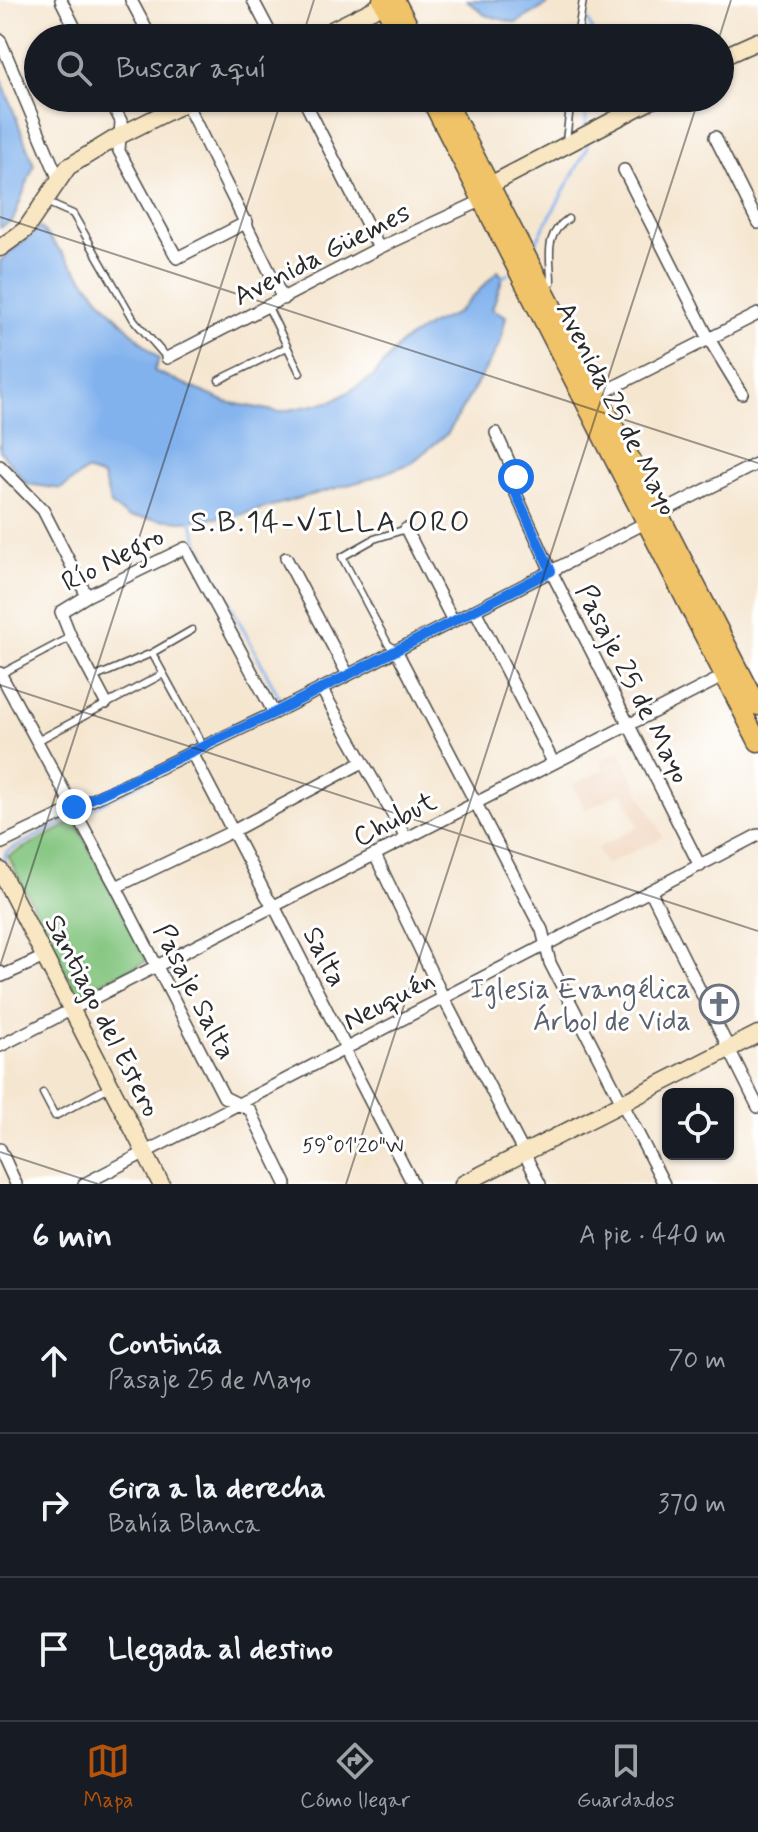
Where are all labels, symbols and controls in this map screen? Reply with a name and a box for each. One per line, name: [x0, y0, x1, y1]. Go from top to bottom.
search box: [24, 24, 734, 112]
icon: search: [52, 46, 96, 90]
text: Buscar aquí: [116, 49, 267, 88]
street label: Avenida Güemes: [227, 195, 417, 316]
street label: Avenida 25 de Mayo: [546, 296, 686, 522]
route start: [498, 459, 534, 495]
district label: S.B.14-VILLA ORO: [190, 503, 472, 542]
street label: Río Negro: [56, 519, 172, 604]
street label: Pasaje 25 de Mayo: [566, 578, 698, 790]
street label: Chubut: [347, 783, 444, 857]
route end: [56, 789, 92, 825]
street label: Santiago del Estero: [35, 909, 169, 1124]
street label: Pasaje Salta: [144, 918, 244, 1067]
street label: Salta: [293, 921, 355, 994]
street label: Neuquén: [337, 962, 441, 1041]
place label: Iglesia Evangélica Árbol de Vida: [470, 972, 691, 1041]
church icon: Iglesia Evangélica Árbol de Vida: [698, 983, 740, 1025]
map controls: [662, 1088, 734, 1160]
button: locate: [662, 1088, 734, 1160]
text: 59°01'20"W: [302, 1133, 404, 1160]
text: 6 min: [32, 1214, 112, 1259]
text: A pie · 440 m: [579, 1219, 726, 1253]
text: Continúa: [108, 1325, 222, 1364]
icon: ahead: [32, 1339, 76, 1383]
text: 70 m: [668, 1344, 726, 1378]
text: Pasaje 25 de Mayo: [108, 1364, 311, 1398]
text: Gira a la derecha: [108, 1469, 326, 1508]
icon: right: [32, 1483, 76, 1527]
text: 370 m: [658, 1488, 726, 1522]
text: Bahía Blanca: [108, 1508, 260, 1542]
icon: arrive: [32, 1627, 76, 1671]
text: Llegada al destino: [108, 1630, 333, 1669]
tab: Mapa: [83, 1739, 133, 1815]
tab: Cómo llegar: [300, 1739, 410, 1815]
tab: Guardados: [577, 1739, 675, 1815]

